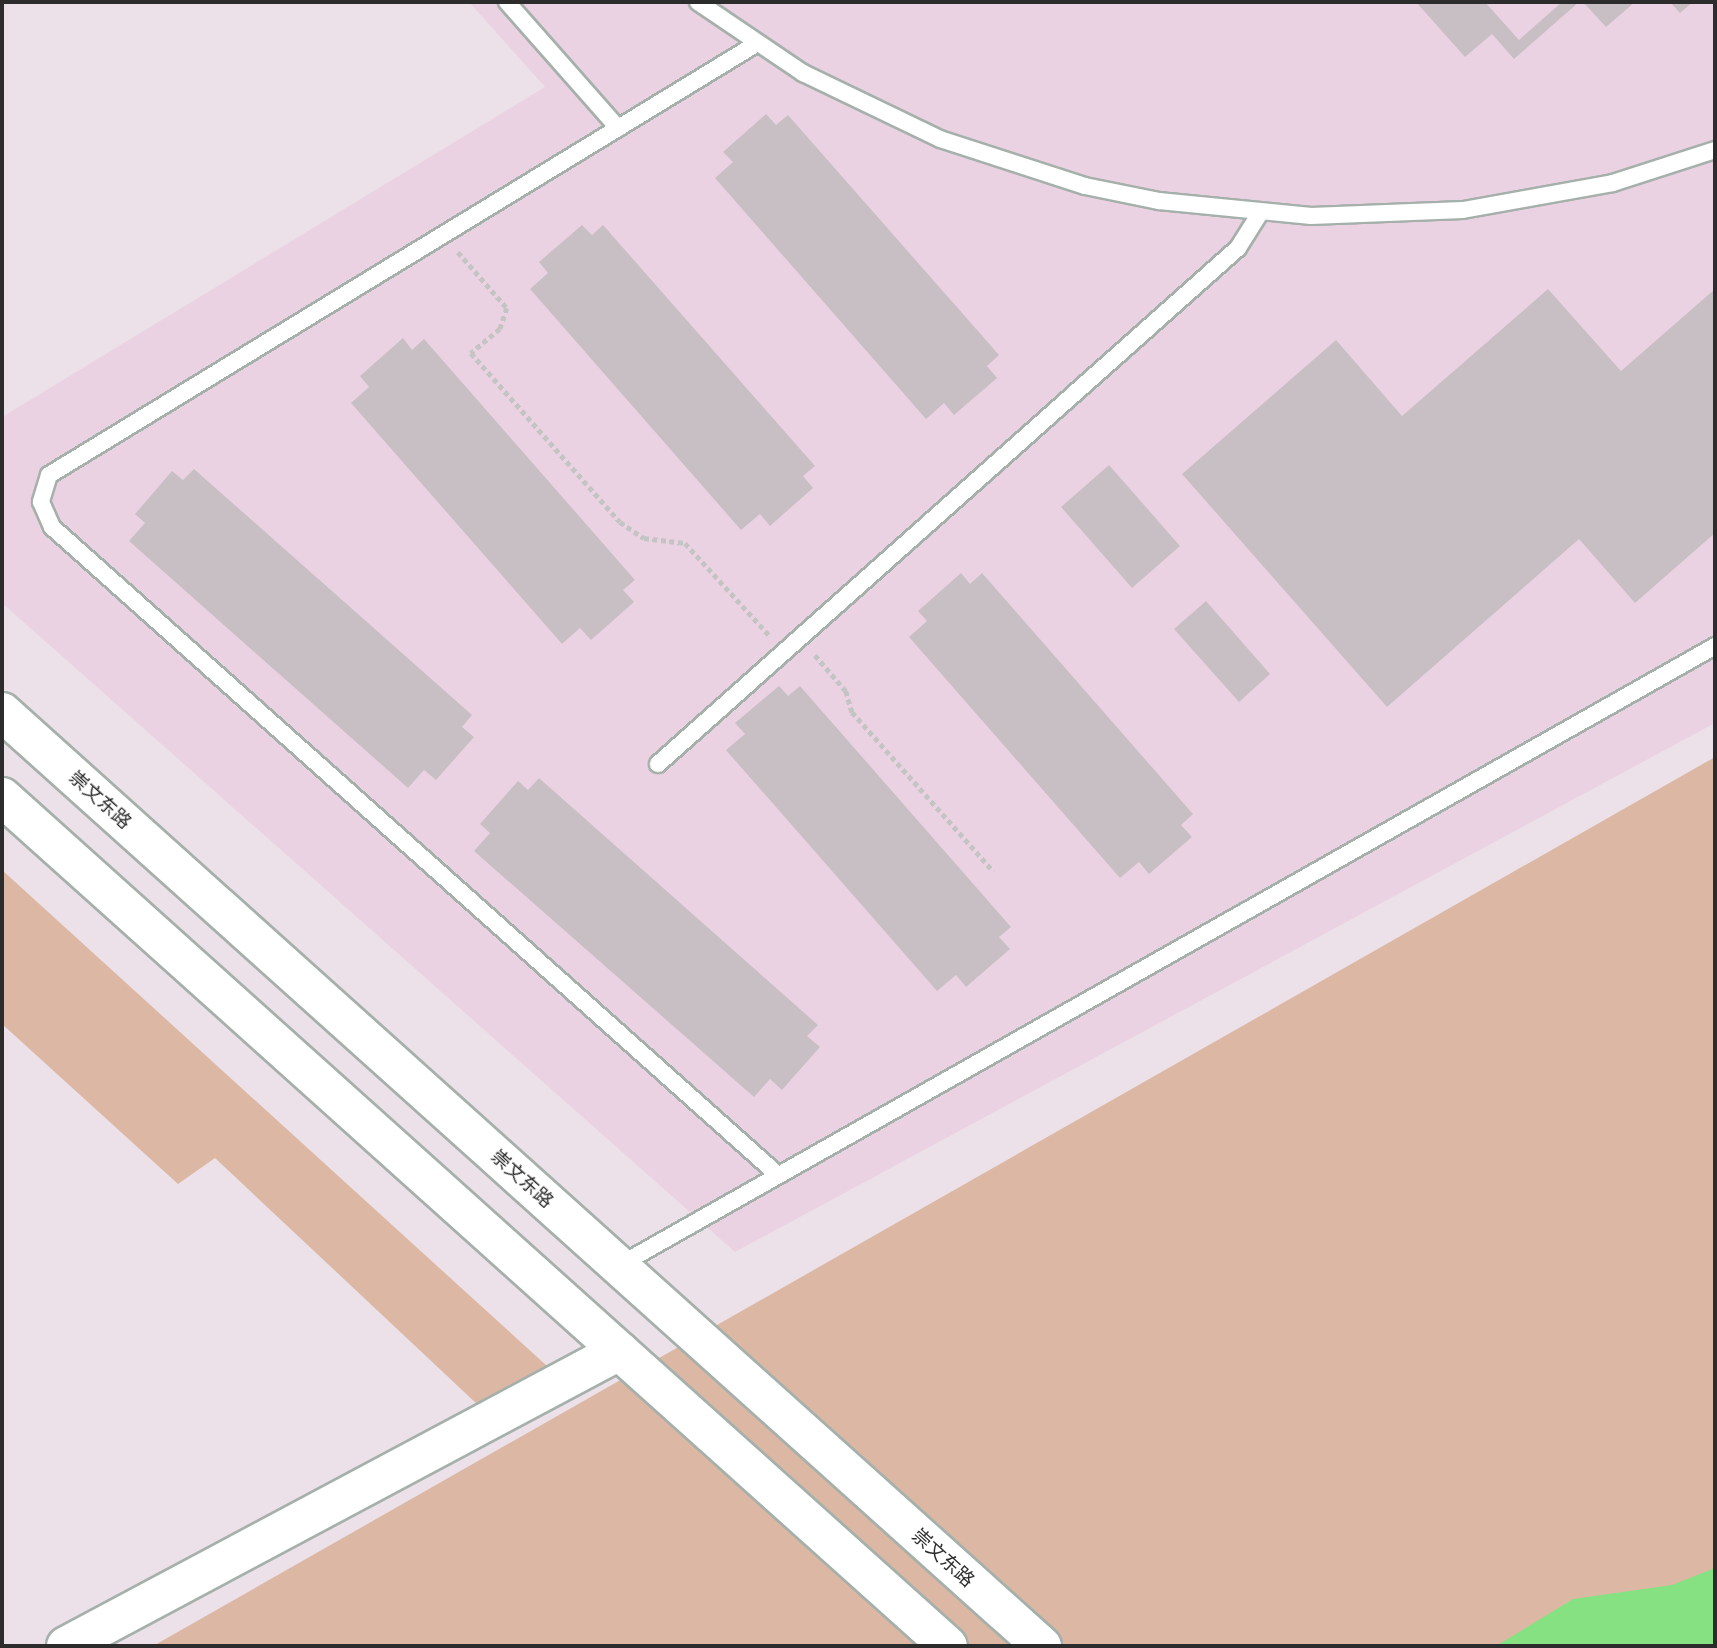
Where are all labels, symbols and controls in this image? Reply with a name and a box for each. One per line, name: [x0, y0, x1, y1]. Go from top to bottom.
street label: 崇文东路: [64, 766, 136, 834]
street label: 崇文东路: [486, 1145, 558, 1213]
street label: 崇文东路: [907, 1524, 979, 1592]

